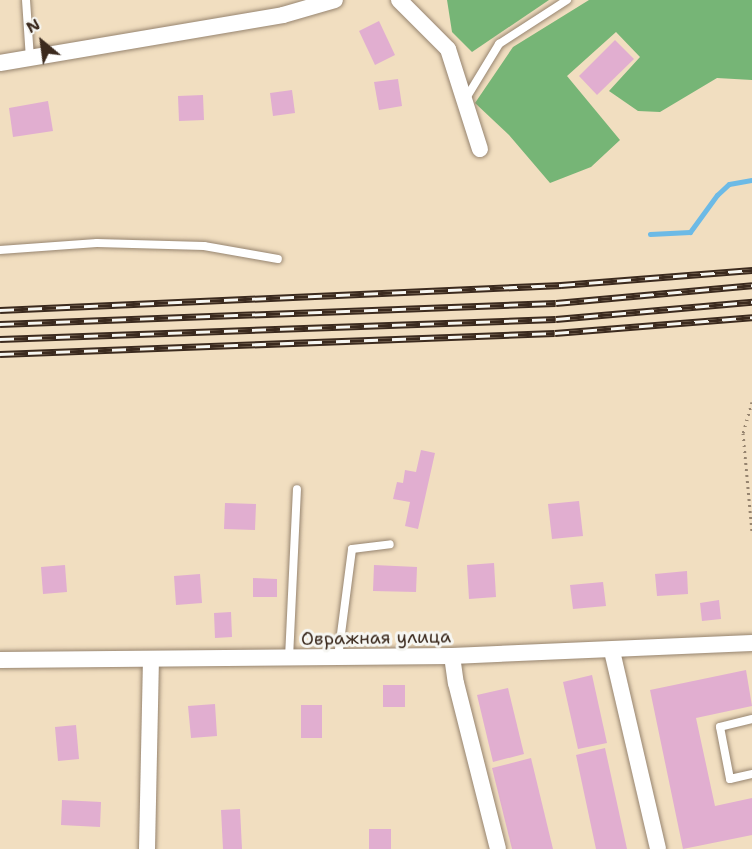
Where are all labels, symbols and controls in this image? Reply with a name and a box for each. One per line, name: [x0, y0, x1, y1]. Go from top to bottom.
north arrow: [12, 12, 72, 72]
text: N: [22, 14, 44, 38]
street label: Овражная улица: [301, 626, 451, 650]

